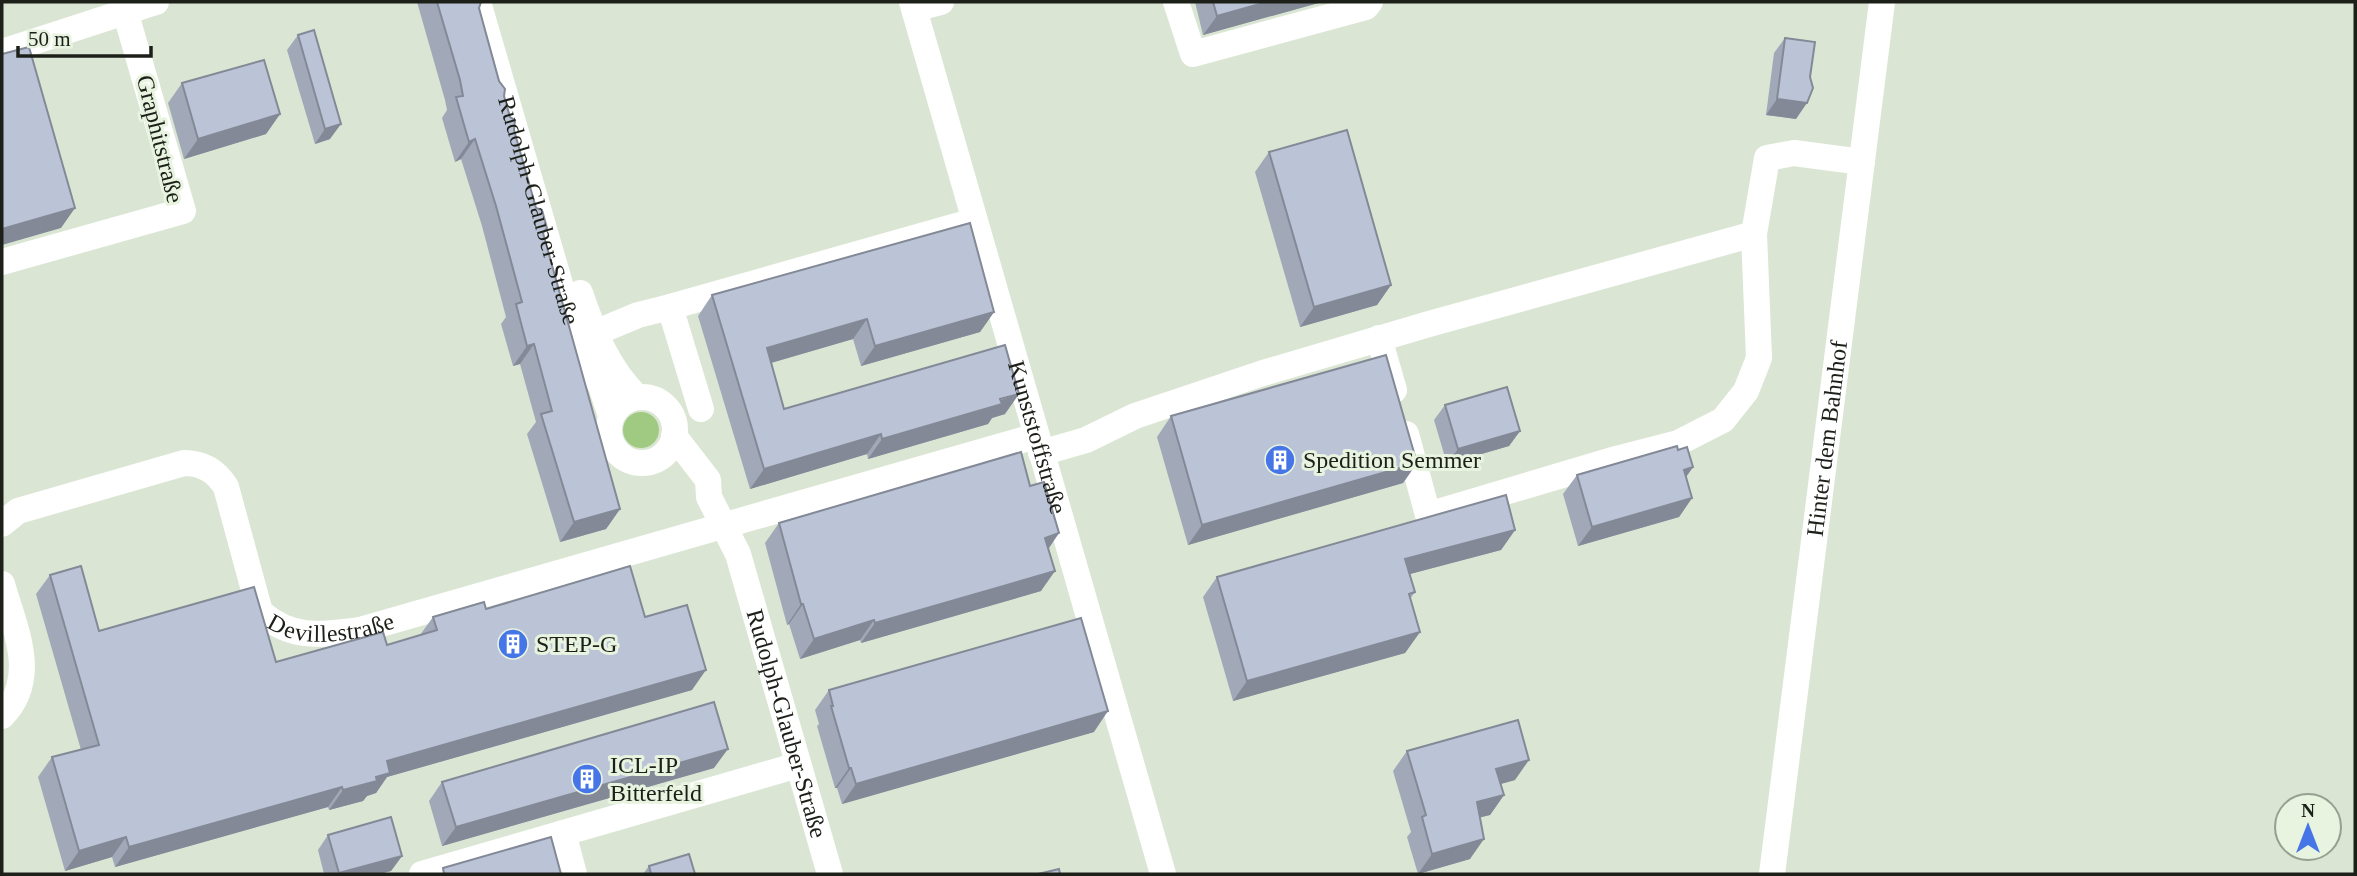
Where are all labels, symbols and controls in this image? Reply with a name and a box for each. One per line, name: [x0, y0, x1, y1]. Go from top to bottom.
scale bar: [18, 14, 150, 58]
text: 50 m: [28, 27, 71, 51]
street label: Graphitstraße: [132, 72, 188, 206]
street label: Rudolph-Glauber-Straße: [493, 93, 585, 328]
street label: Hinter dem Bahnhof: [1802, 339, 1852, 538]
street label: Kunststoffstraße: [1003, 358, 1072, 517]
building icon: Spedition Semmer: [1263, 443, 1297, 477]
place label: Spedition Semmer: [1303, 447, 1481, 473]
street label: Rudolph-Glauber-Straße: [742, 606, 832, 841]
street label: Devillestraße: [263, 608, 397, 647]
building icon: STEP-G: [496, 627, 530, 661]
place label: STEP-G: [536, 631, 617, 657]
place label: ICL-IP Bitterfeld: [610, 752, 702, 806]
building icon: ICL-IP Bitterfeld: [570, 762, 604, 796]
north arrow: [2273, 792, 2343, 862]
text: N: [2301, 800, 2315, 821]

